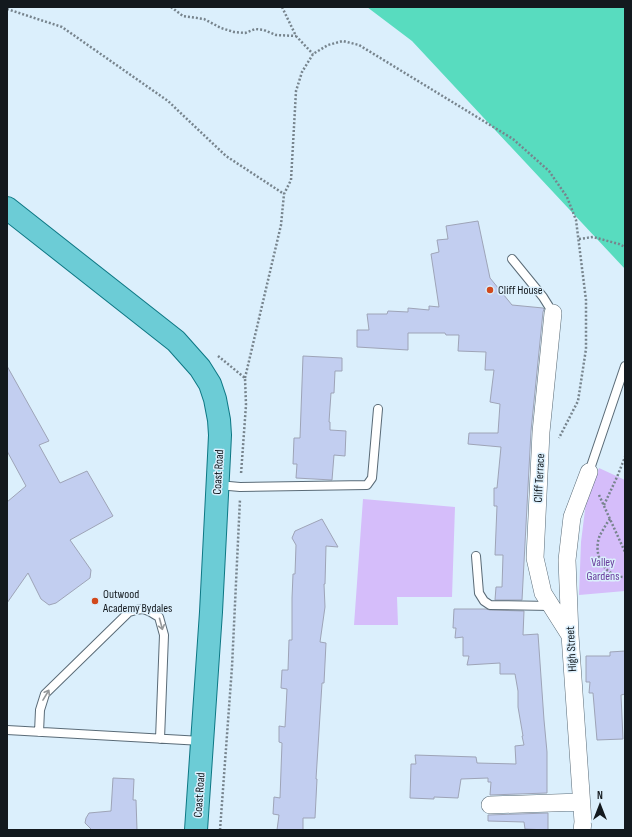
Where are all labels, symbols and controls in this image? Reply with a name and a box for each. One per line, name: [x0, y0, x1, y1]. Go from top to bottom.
place label: Cliff House: [498, 283, 543, 298]
marker: Cliff House: [485, 285, 495, 295]
street label: Coast Road: [210, 449, 227, 495]
street label: Cliff Terrace: [531, 453, 548, 503]
park label: Valley Gardens: [586, 555, 620, 584]
place label: Outwood Academy Bydales: [102, 587, 172, 616]
marker: Outwood Academy Bydales: [90, 596, 100, 606]
one-way arrow: [158, 618, 166, 631]
street label: High Street: [563, 626, 580, 672]
one-way arrow: [42, 689, 51, 700]
street label: Coast Road: [190, 772, 209, 818]
north arrow: [580, 785, 620, 825]
text: N: [597, 789, 603, 802]

